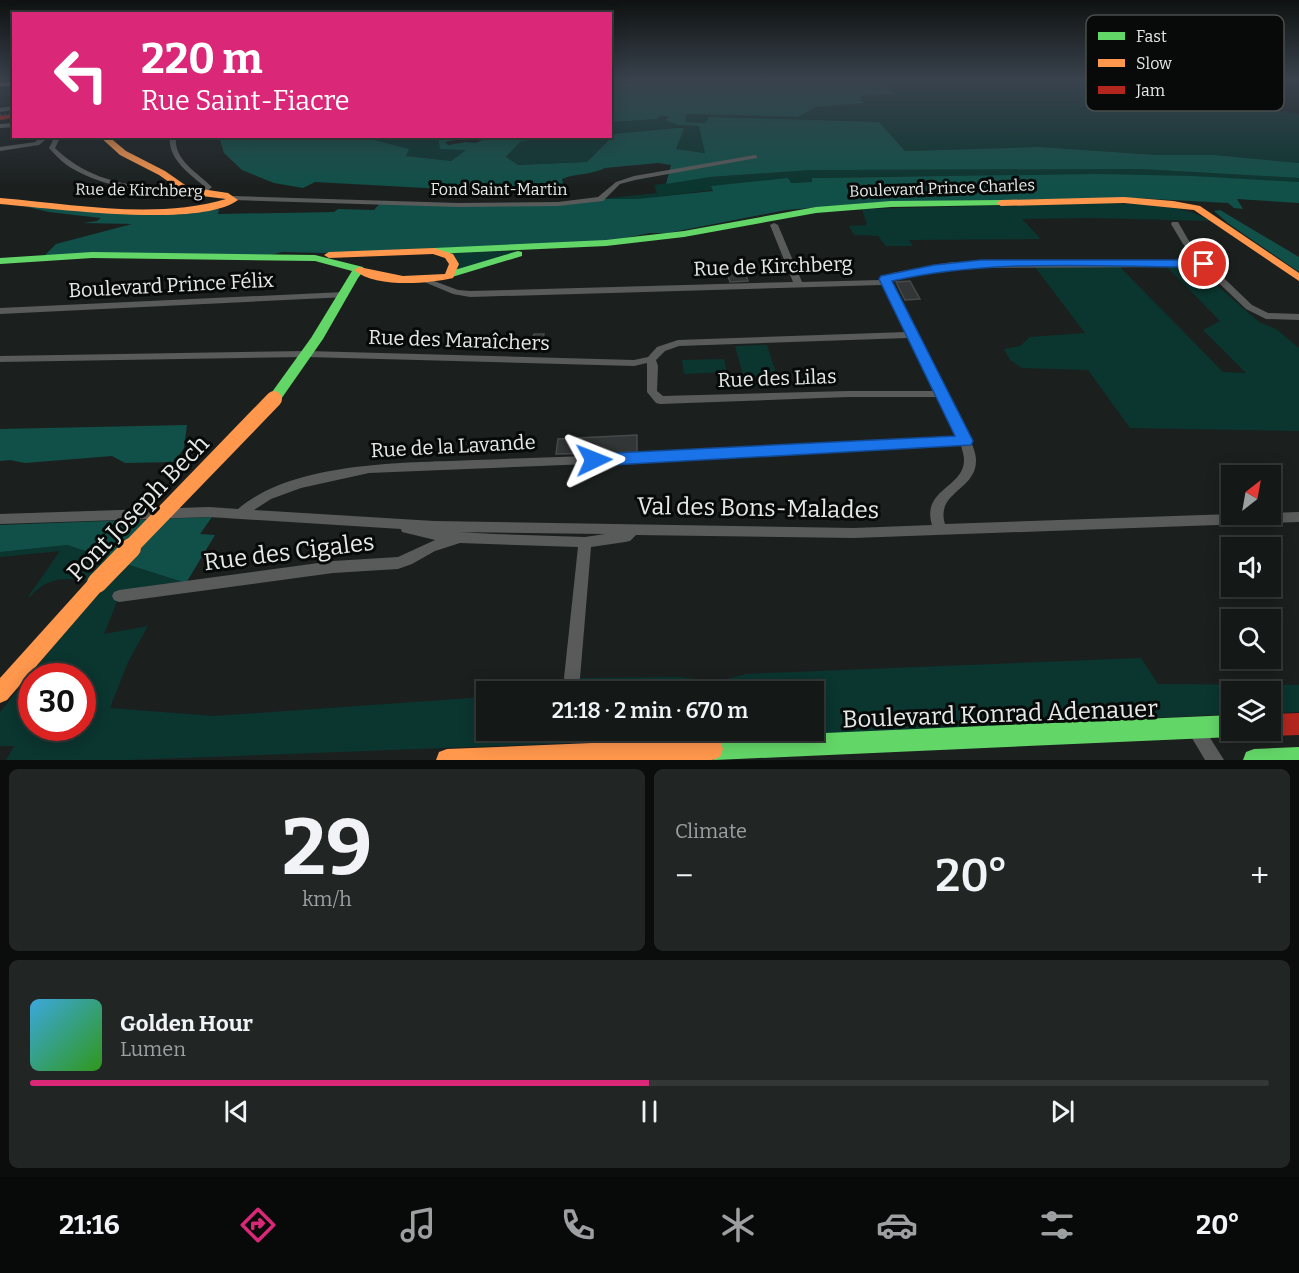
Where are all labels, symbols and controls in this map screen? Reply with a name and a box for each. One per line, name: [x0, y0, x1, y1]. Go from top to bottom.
legend: [1086, 15, 1284, 111]
text: Fast: [1136, 27, 1167, 46]
text: 220 m: [141, 34, 263, 84]
icon: left: [42, 36, 120, 114]
text: Slow: [1136, 54, 1172, 73]
text: Jam: [1135, 81, 1165, 100]
text: Rue Saint-Fiacre: [141, 85, 350, 117]
street label: Boulevard Prince Charles: [849, 175, 1035, 201]
street label: Rue de Kirchberg: [75, 179, 203, 201]
street label: Fond Saint-Martin: [431, 180, 567, 199]
pin: [1178, 238, 1229, 289]
icon: arrive: [1187, 247, 1220, 280]
street label: Rue de Kirchberg: [693, 251, 853, 281]
street label: Boulevard Prince Félix: [68, 268, 274, 302]
street label: Rue des Maraîchers: [368, 325, 550, 355]
street label: Rue des Lilas: [717, 364, 837, 392]
position arrow: [562, 428, 626, 492]
street label: Pont Joseph Bech: [61, 429, 215, 587]
street label: Rue de la Lavande: [370, 430, 536, 462]
north arrow: [1221, 465, 1281, 525]
map controls: [1221, 465, 1281, 741]
street label: Val des Bons-Malades: [637, 492, 879, 524]
street label: Rue des Cigales: [202, 528, 376, 576]
button: sound: [1221, 537, 1281, 597]
button: search: [1221, 609, 1281, 669]
speed limit sign: 30: [18, 663, 96, 741]
button: layers: [1221, 681, 1281, 741]
street label: Boulevard Konrad Adenauer: [842, 694, 1159, 733]
text: 21:18 · 2 min · 670 m: [552, 697, 748, 724]
text: 29: [282, 801, 372, 895]
text: Climate: [675, 819, 747, 843]
text: 20°: [935, 849, 1008, 903]
text: −: [675, 856, 693, 896]
text: +: [1250, 856, 1269, 896]
text: km/h: [302, 887, 352, 911]
text: Golden Hour: [120, 1010, 253, 1037]
text: Lumen: [120, 1037, 186, 1061]
icon: previous: [220, 1095, 253, 1128]
icon: pause: [633, 1095, 666, 1128]
icon: next: [1046, 1095, 1079, 1128]
icon: directions: [237, 1204, 279, 1246]
icon: music: [397, 1204, 439, 1246]
icon: phone: [557, 1204, 599, 1246]
icon: climate: [717, 1204, 759, 1246]
icon: car: [876, 1204, 918, 1246]
icon: filters: [1036, 1204, 1078, 1246]
text: 21:16: [59, 1209, 120, 1241]
text: 20°: [1196, 1209, 1240, 1241]

